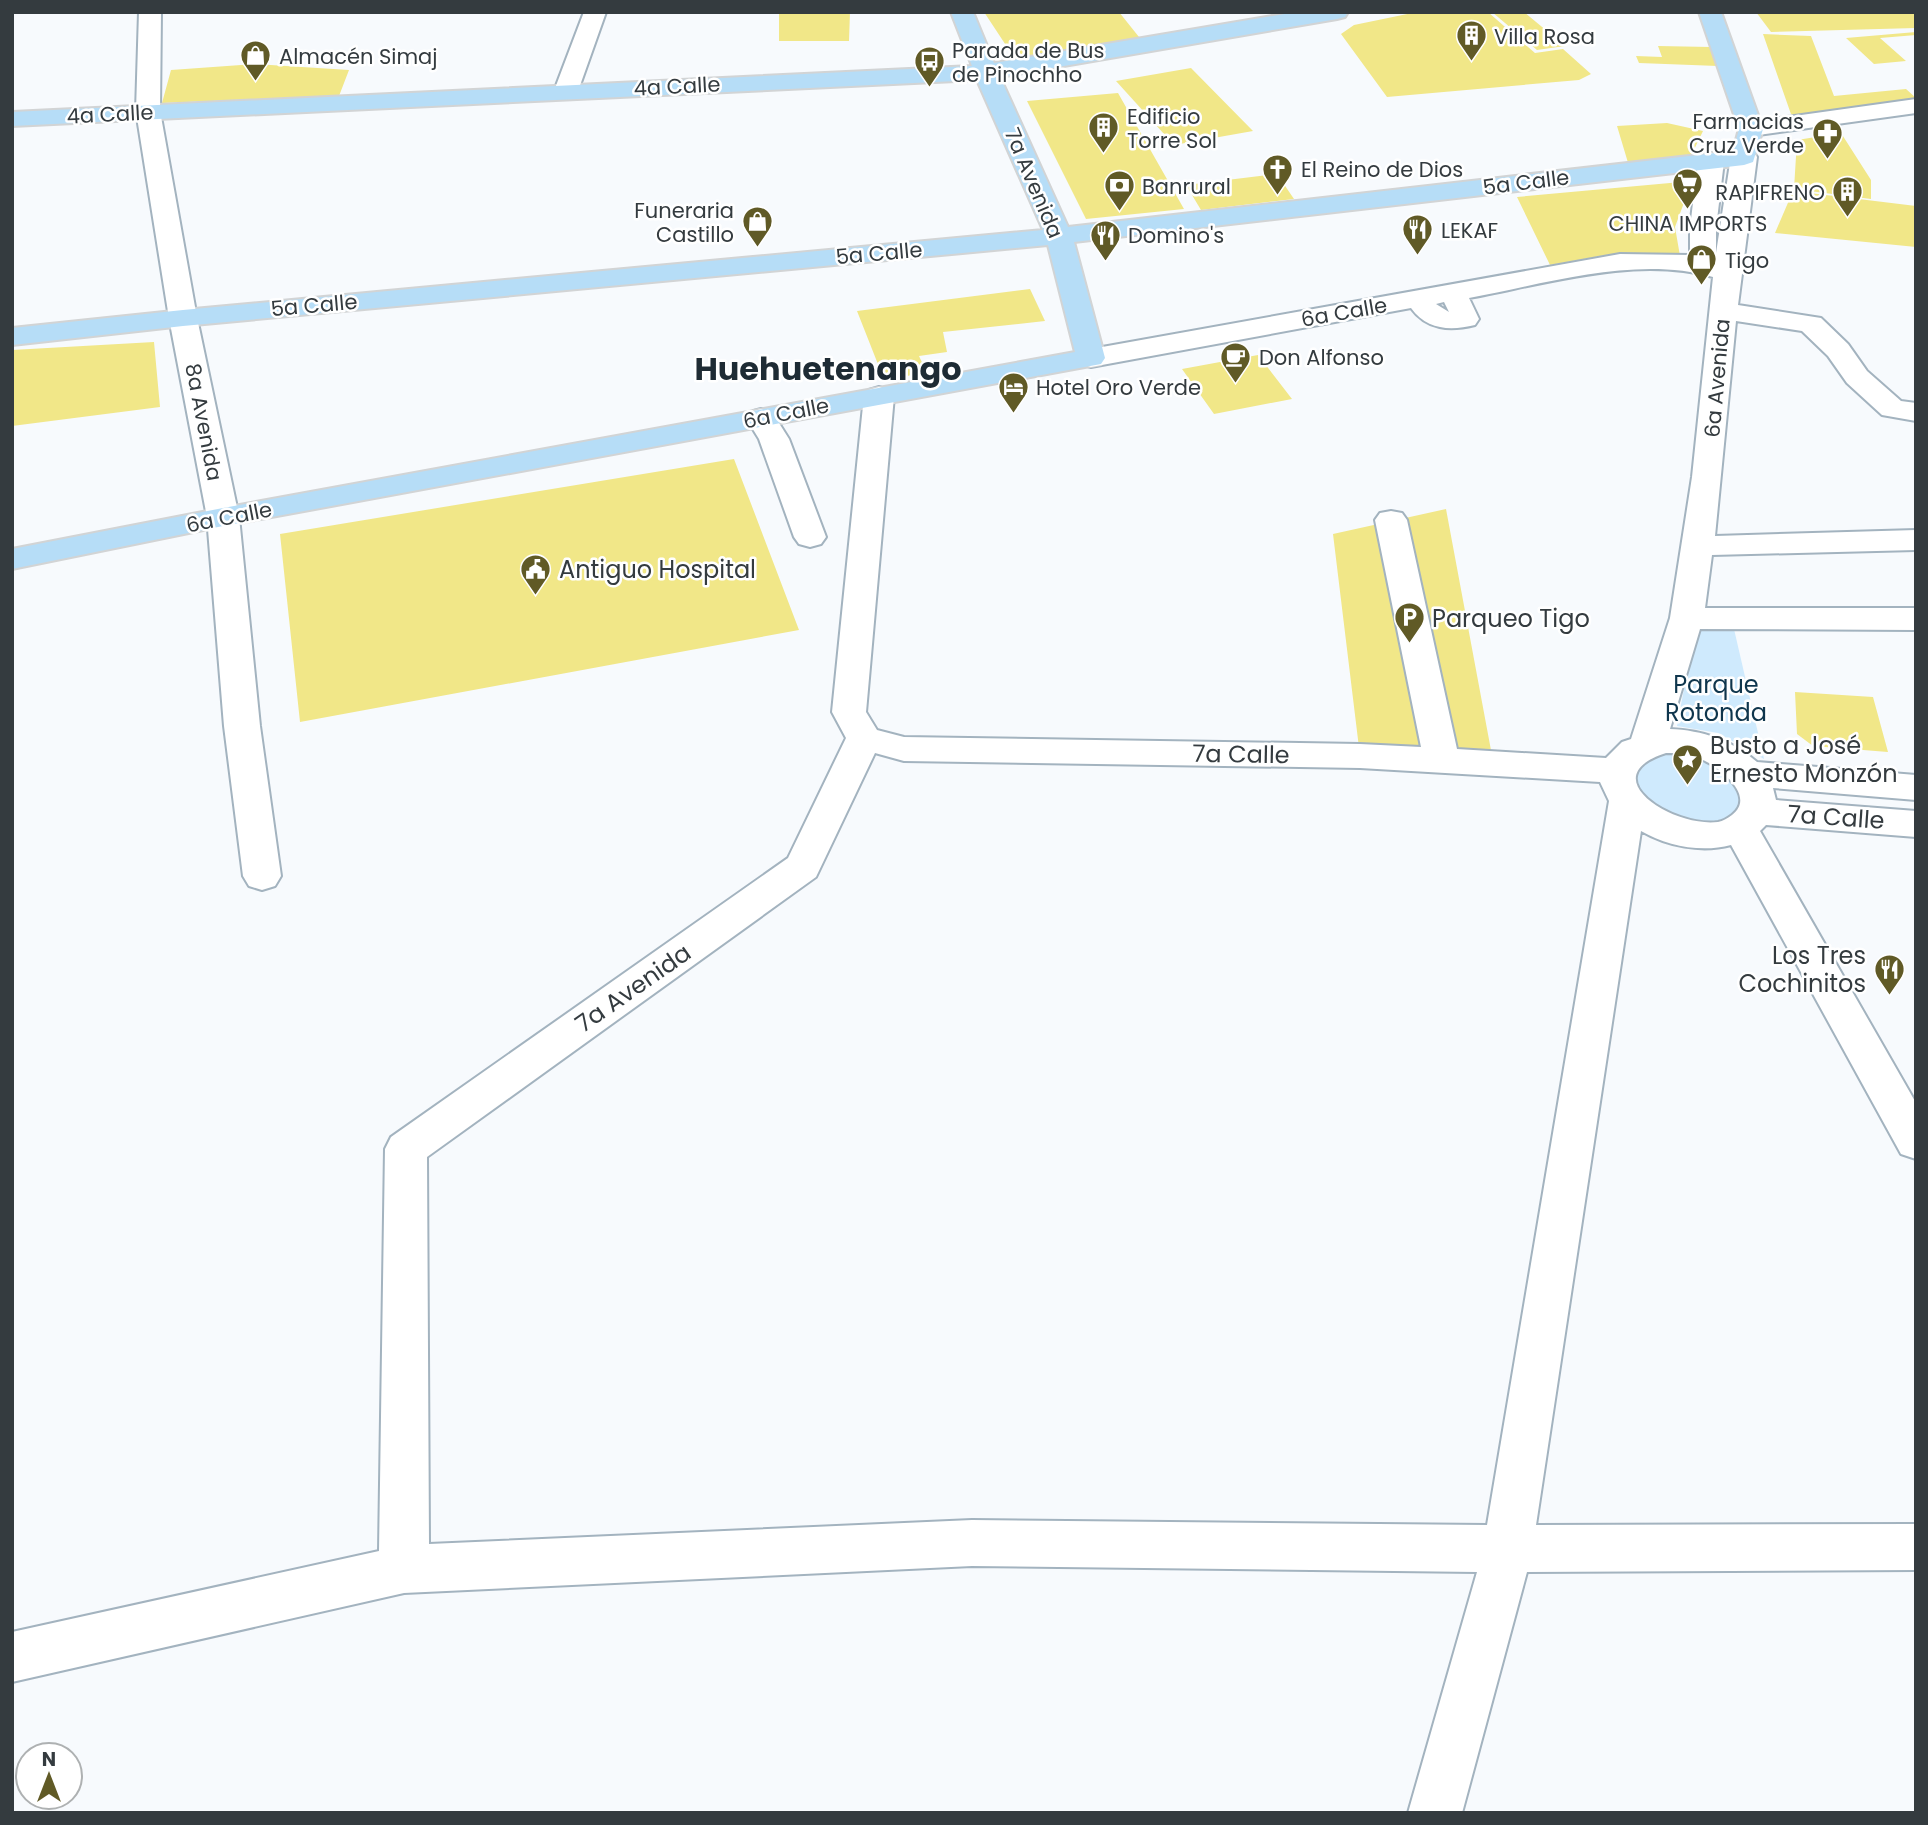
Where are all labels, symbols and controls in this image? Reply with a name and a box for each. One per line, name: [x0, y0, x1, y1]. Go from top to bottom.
building icon: Villa Rosa: [1454, 19, 1488, 63]
place label: Villa Rosa: [1494, 22, 1595, 51]
place label: Parada de Bus de Pinochho: [952, 36, 1104, 89]
shop icon: Almacén Simaj: [239, 39, 273, 83]
place label: Almacén Simaj: [279, 42, 438, 71]
bus stop icon: Parada de Bus de Pinochho: [912, 45, 946, 89]
street label: 4a Calle: [633, 69, 721, 103]
street label: 4a Calle: [66, 97, 154, 131]
place label: Edificio Torre Sol: [1127, 102, 1217, 155]
place label: Farmacias Cruz Verde: [1689, 107, 1804, 160]
building icon: Edificio Torre Sol: [1087, 111, 1121, 155]
pharmacy icon: Farmacias Cruz Verde: [1810, 116, 1844, 160]
street label: 7a Avenida: [998, 123, 1070, 243]
church icon: El Reino de Dios: [1261, 152, 1295, 196]
place label: El Reino de Dios: [1301, 155, 1463, 184]
street label: 5a Calle: [1481, 162, 1571, 202]
supermarket icon: CHINA IMPORTS: [1671, 166, 1705, 210]
bank icon: Banrural: [1102, 169, 1136, 213]
place label: Banrural: [1142, 172, 1231, 201]
building icon: RAPIFRENO: [1831, 175, 1865, 219]
place label: RAPIFRENO: [1715, 178, 1825, 207]
place label: Funeraria Castillo: [634, 196, 734, 249]
shop icon: Funeraria Castillo: [740, 205, 774, 249]
place label: CHINA IMPORTS: [1609, 209, 1767, 238]
restaurant icon: LEKAF: [1401, 213, 1435, 257]
place label: LEKAF: [1441, 216, 1498, 245]
restaurant icon: Domino's: [1088, 218, 1122, 262]
place label: Domino's: [1128, 221, 1224, 250]
street label: 5a Calle: [835, 235, 923, 271]
shop icon: Tigo: [1685, 243, 1719, 287]
place label: Tigo: [1725, 246, 1769, 275]
street label: 5a Calle: [270, 287, 358, 323]
street label: 6a Calle: [1299, 290, 1389, 334]
street label: 6a Avenida: [1697, 317, 1737, 439]
cafe icon: Don Alfonso: [1219, 340, 1253, 384]
place label: Don Alfonso: [1259, 343, 1384, 372]
district label: Huehuetenango: [694, 346, 962, 391]
street label: 8a Avenida: [178, 361, 230, 483]
hotel icon: Hotel Oro Verde: [996, 370, 1030, 414]
place label: Hotel Oro Verde: [1036, 373, 1201, 402]
street label: 6a Calle: [741, 390, 831, 436]
street label: 6a Calle: [184, 494, 274, 540]
public building icon: Antiguo Hospital: [519, 552, 553, 596]
place label: Antiguo Hospital: [559, 553, 756, 586]
parking icon: Parqueo Tigo: [1392, 601, 1426, 645]
place label: Parqueo Tigo: [1432, 602, 1590, 635]
park label: Parque Rotonda: [1665, 668, 1767, 729]
place label: Busto a José Ernesto Monzón: [1710, 729, 1898, 790]
street label: 7a Calle: [1192, 737, 1290, 771]
place icon: Busto a José Ernesto Monzón: [1670, 742, 1704, 786]
street label: 7a Calle: [1786, 797, 1886, 837]
street label: 7a Avenida: [569, 936, 697, 1040]
place label: Los Tres Cochinitos: [1738, 939, 1866, 1000]
restaurant icon: Los Tres Cochinitos: [1872, 952, 1906, 996]
north arrow: [14, 1741, 84, 1811]
text: N: [42, 1746, 56, 1773]

